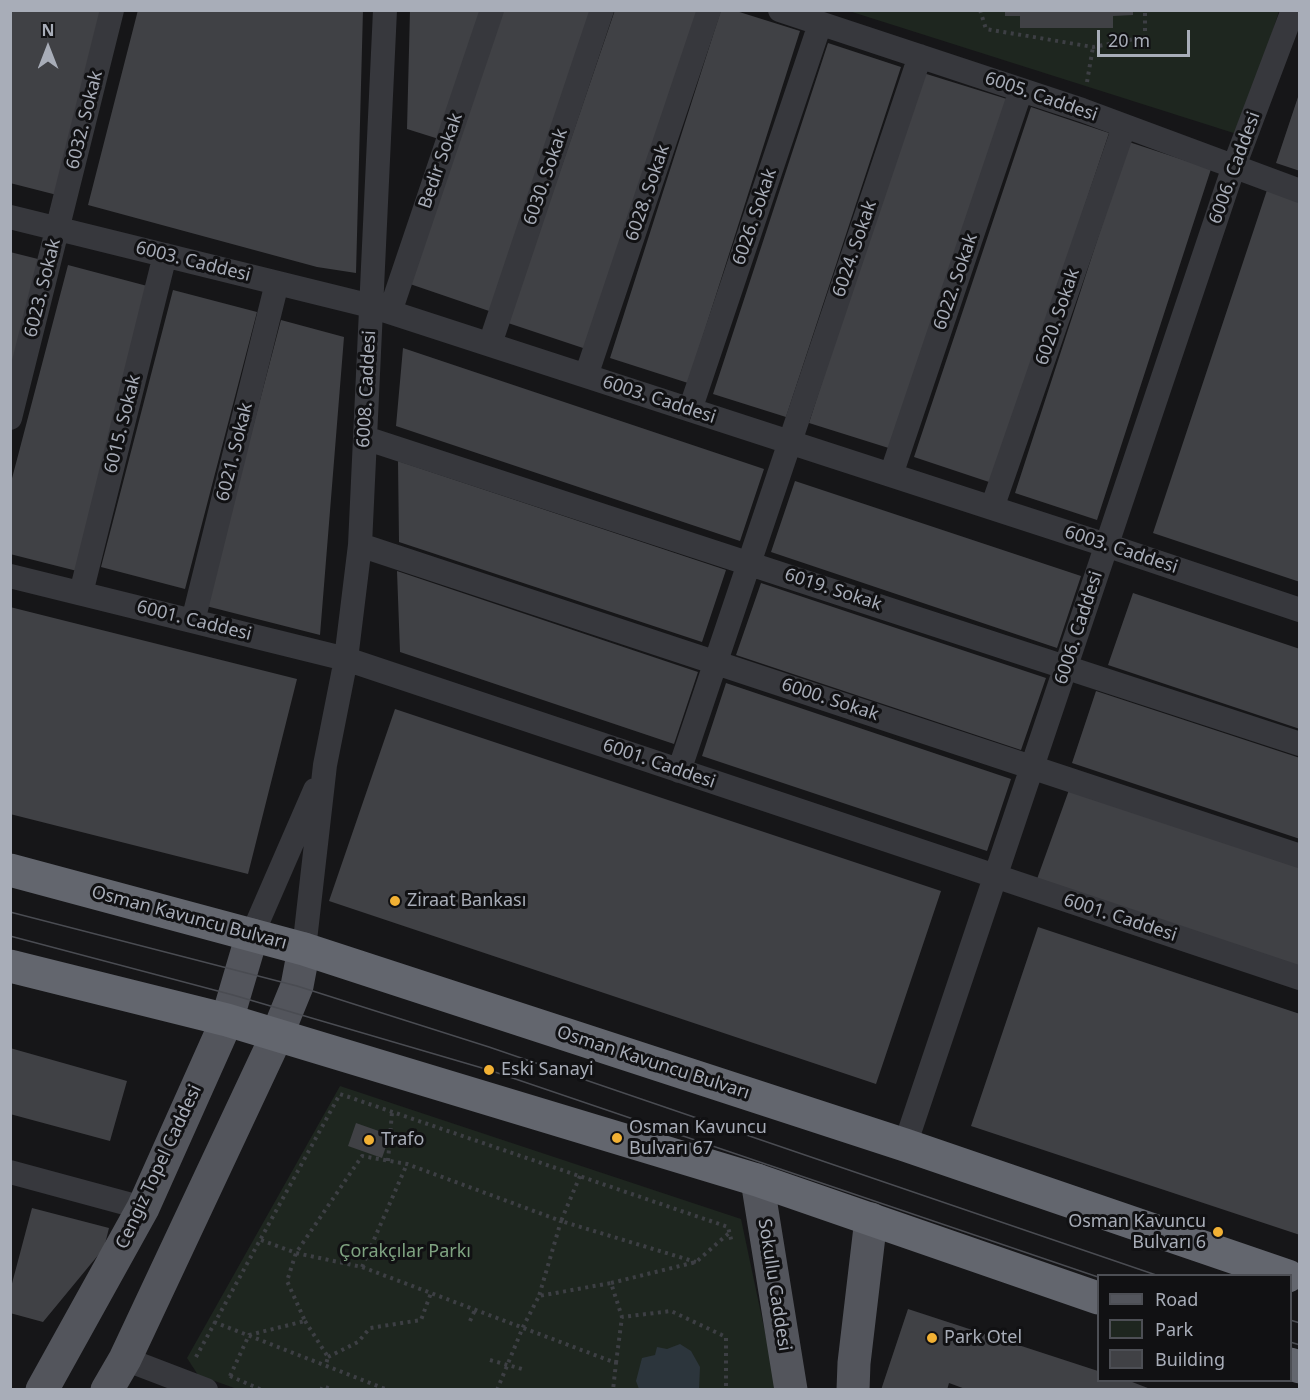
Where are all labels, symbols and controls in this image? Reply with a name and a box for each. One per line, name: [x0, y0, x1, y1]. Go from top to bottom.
north arrow: [18, 18, 78, 78]
scale bar: [1100, 18, 1193, 56]
text: N: [41, 19, 55, 41]
text: 20 m: [1108, 28, 1150, 52]
street label: 6032. Sokak: [62, 68, 108, 172]
street label: 6005. Caddesi: [982, 68, 1100, 126]
street label: 6006. Caddesi: [1205, 109, 1265, 227]
street label: Bedir Sokak: [415, 110, 467, 212]
street label: 6030. Sokak: [519, 126, 573, 228]
street label: 6028. Sokak: [621, 142, 675, 244]
street label: 6026. Sokak: [728, 166, 782, 268]
street label: 6024. Sokak: [828, 198, 882, 300]
street label: 6022. Sokak: [929, 231, 983, 333]
street label: 6023. Sokak: [20, 236, 66, 340]
street label: 6003. Caddesi: [133, 237, 253, 287]
street label: 6020. Sokak: [1031, 266, 1085, 368]
street label: 6008. Caddesi: [353, 330, 381, 448]
street label: 6015. Sokak: [100, 372, 146, 476]
street label: 6003. Caddesi: [600, 372, 718, 428]
street label: 6021. Sokak: [212, 400, 258, 504]
street label: 6003. Caddesi: [1062, 522, 1180, 578]
street label: 6019. Sokak: [782, 564, 884, 616]
street label: 6006. Caddesi: [1051, 569, 1107, 687]
street label: 6001. Caddesi: [134, 596, 254, 646]
street label: 6000. Sokak: [779, 674, 881, 726]
street label: 6001. Caddesi: [600, 735, 718, 793]
street label: Osman Kavuncu Bulvarı: [89, 882, 289, 954]
place label: Ziraat Bankası: [407, 890, 526, 912]
street label: 6001. Caddesi: [1061, 890, 1179, 946]
marker: Ziraat Bankası: [388, 894, 402, 908]
street label: Osman Kavuncu Bulvarı: [554, 1022, 752, 1104]
place label: Eski Sanayi: [501, 1059, 594, 1081]
marker: Eski Sanayi: [482, 1063, 496, 1077]
street label: Cengiz Topel Caddesi: [111, 1081, 207, 1253]
place label: Osman Kavuncu Bulvarı 67: [629, 1117, 767, 1160]
place label: Trafo: [381, 1129, 424, 1151]
marker: Osman Kavuncu Bulvarı 67: [610, 1131, 624, 1145]
marker: Trafo: [362, 1133, 376, 1147]
place label: Osman Kavuncu Bulvarı 6: [1068, 1211, 1206, 1254]
street label: Sokullu Caddesi: [753, 1217, 795, 1353]
marker: Osman Kavuncu Bulvarı 6: [1211, 1225, 1225, 1239]
park label: Çorakçılar Parkı: [339, 1241, 471, 1263]
legend: [1097, 1274, 1292, 1382]
text: Road: [1155, 1287, 1198, 1311]
text: Park: [1155, 1317, 1193, 1341]
place label: Park Otel: [944, 1327, 1022, 1349]
marker: Park Otel: [925, 1331, 939, 1345]
text: Building: [1155, 1347, 1225, 1371]

